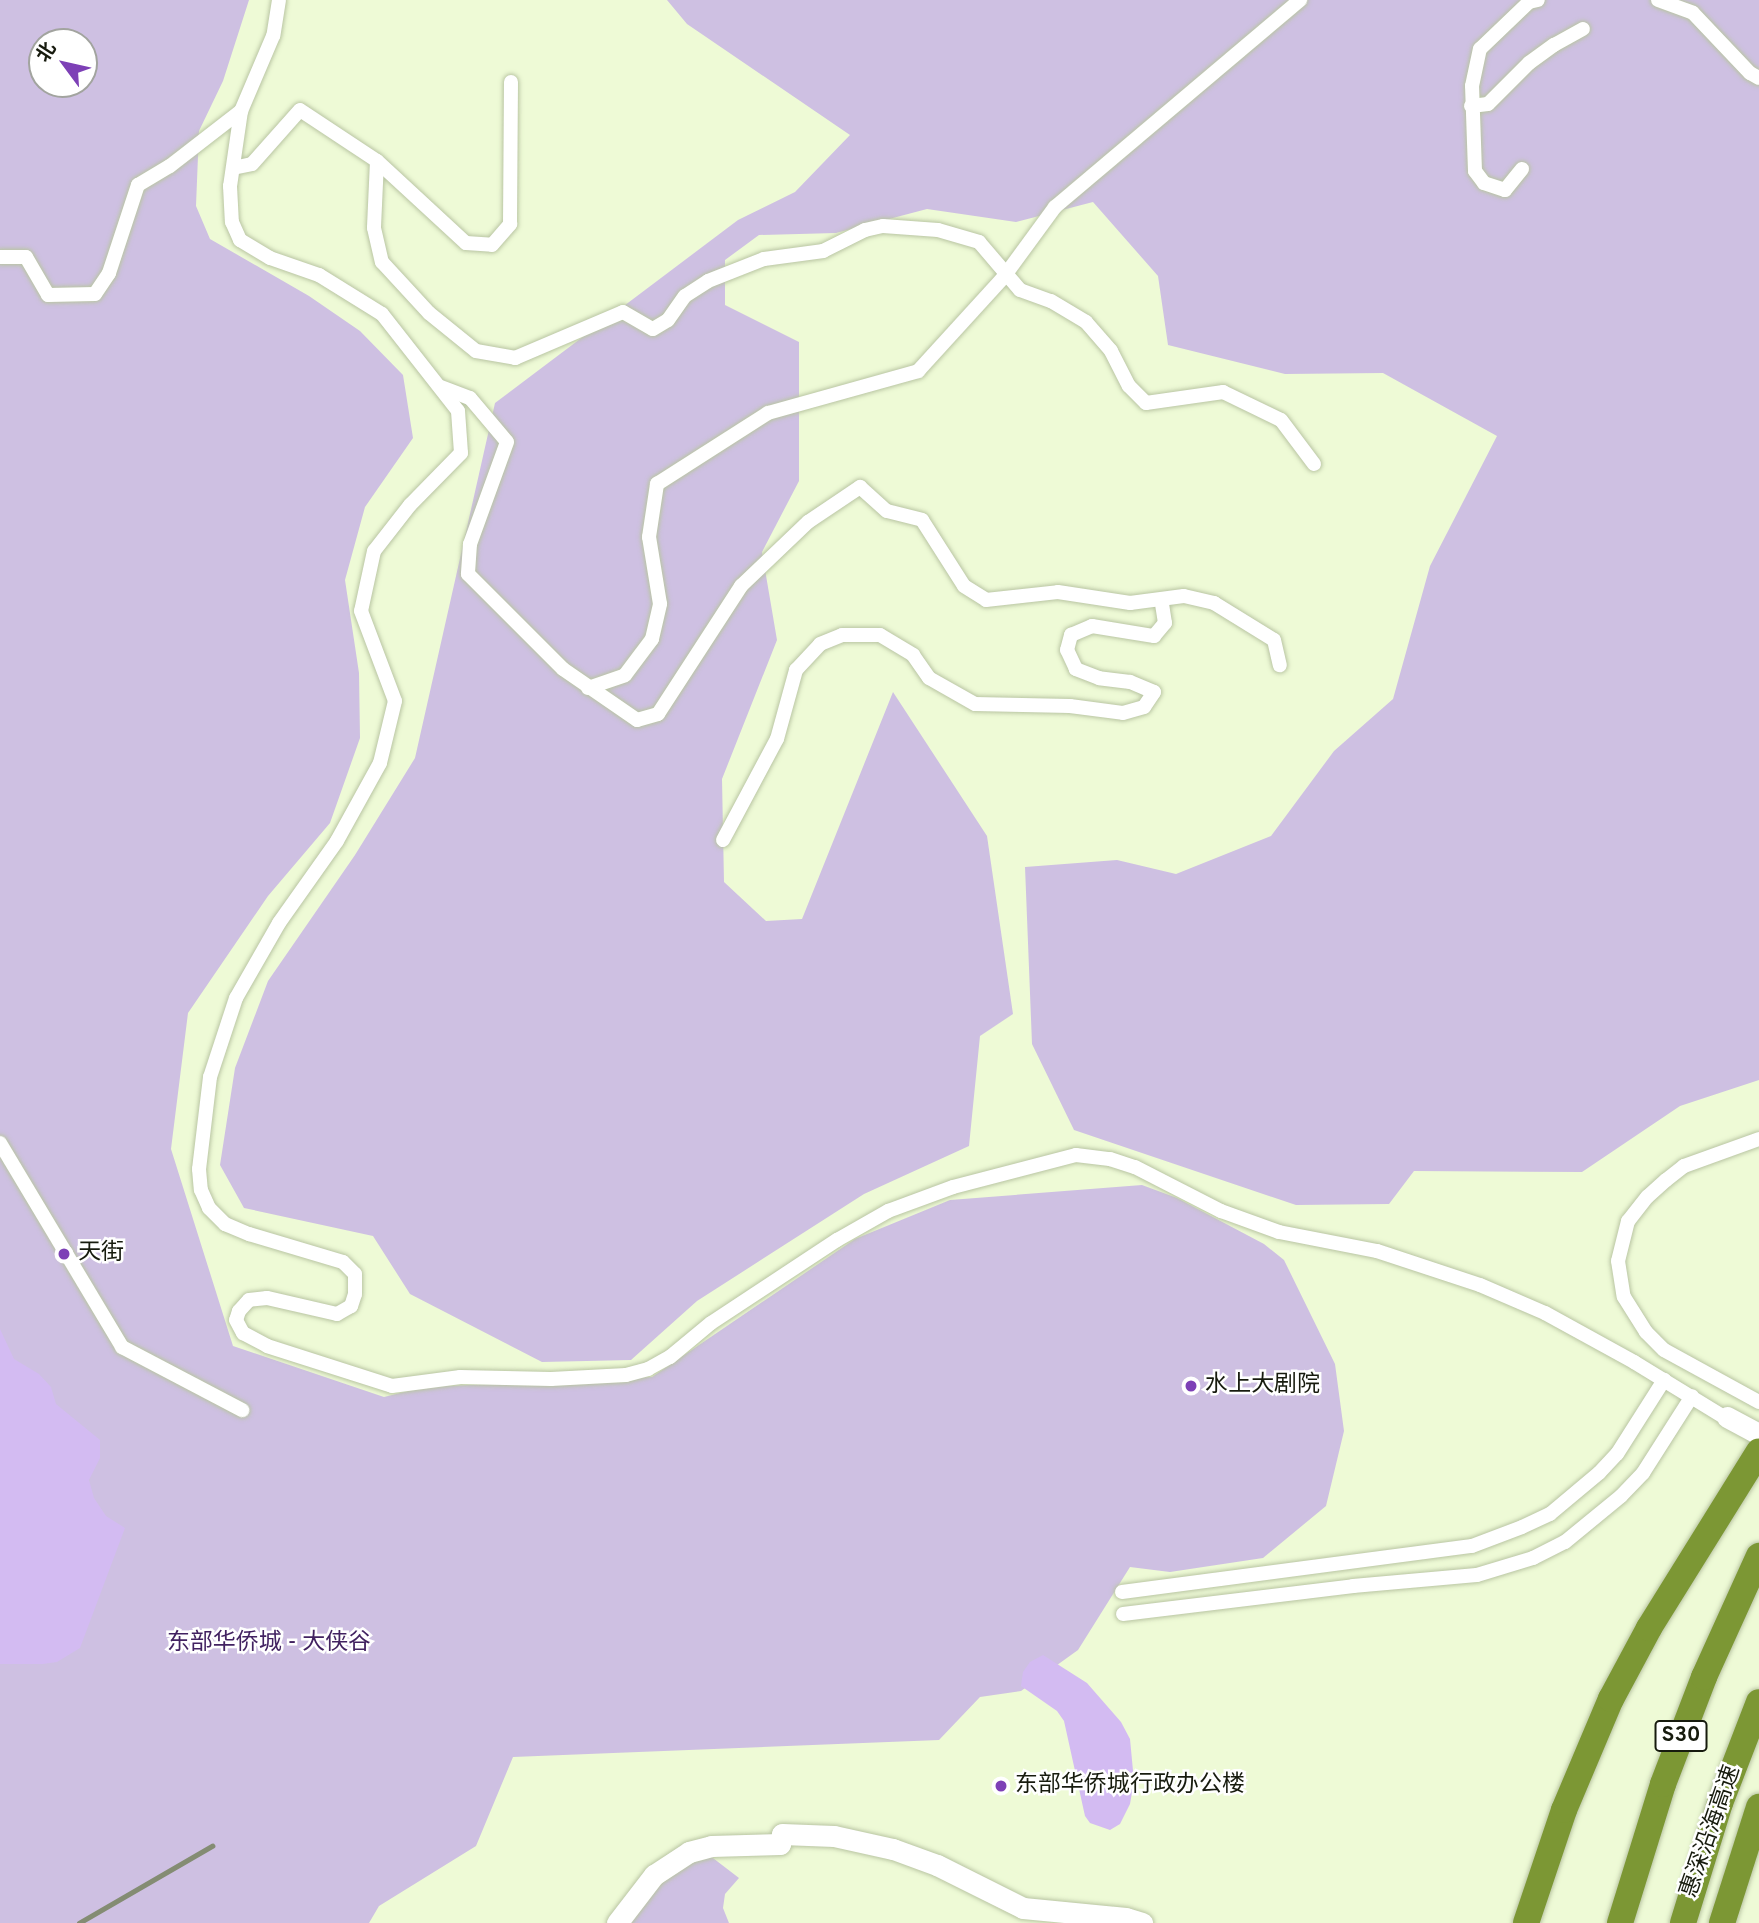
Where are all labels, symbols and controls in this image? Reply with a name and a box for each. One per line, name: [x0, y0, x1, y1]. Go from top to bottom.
north arrow: [28, 28, 98, 98]
text: 北: [32, 38, 62, 67]
place label: 天街: [78, 1240, 124, 1268]
marker: 天街: [56, 1246, 72, 1262]
place label: 水上大剧院: [1205, 1372, 1320, 1400]
marker: 水上大剧院: [1183, 1378, 1199, 1394]
park label: 东部华侨城 - 大侠谷: [167, 1630, 371, 1658]
road number: S30: [1653, 1718, 1709, 1754]
street label: 惠深沿海高速: [1676, 1762, 1748, 1902]
place label: 东部华侨城行政办公楼: [1015, 1772, 1245, 1800]
marker: 东部华侨城行政办公楼: [993, 1778, 1009, 1794]

